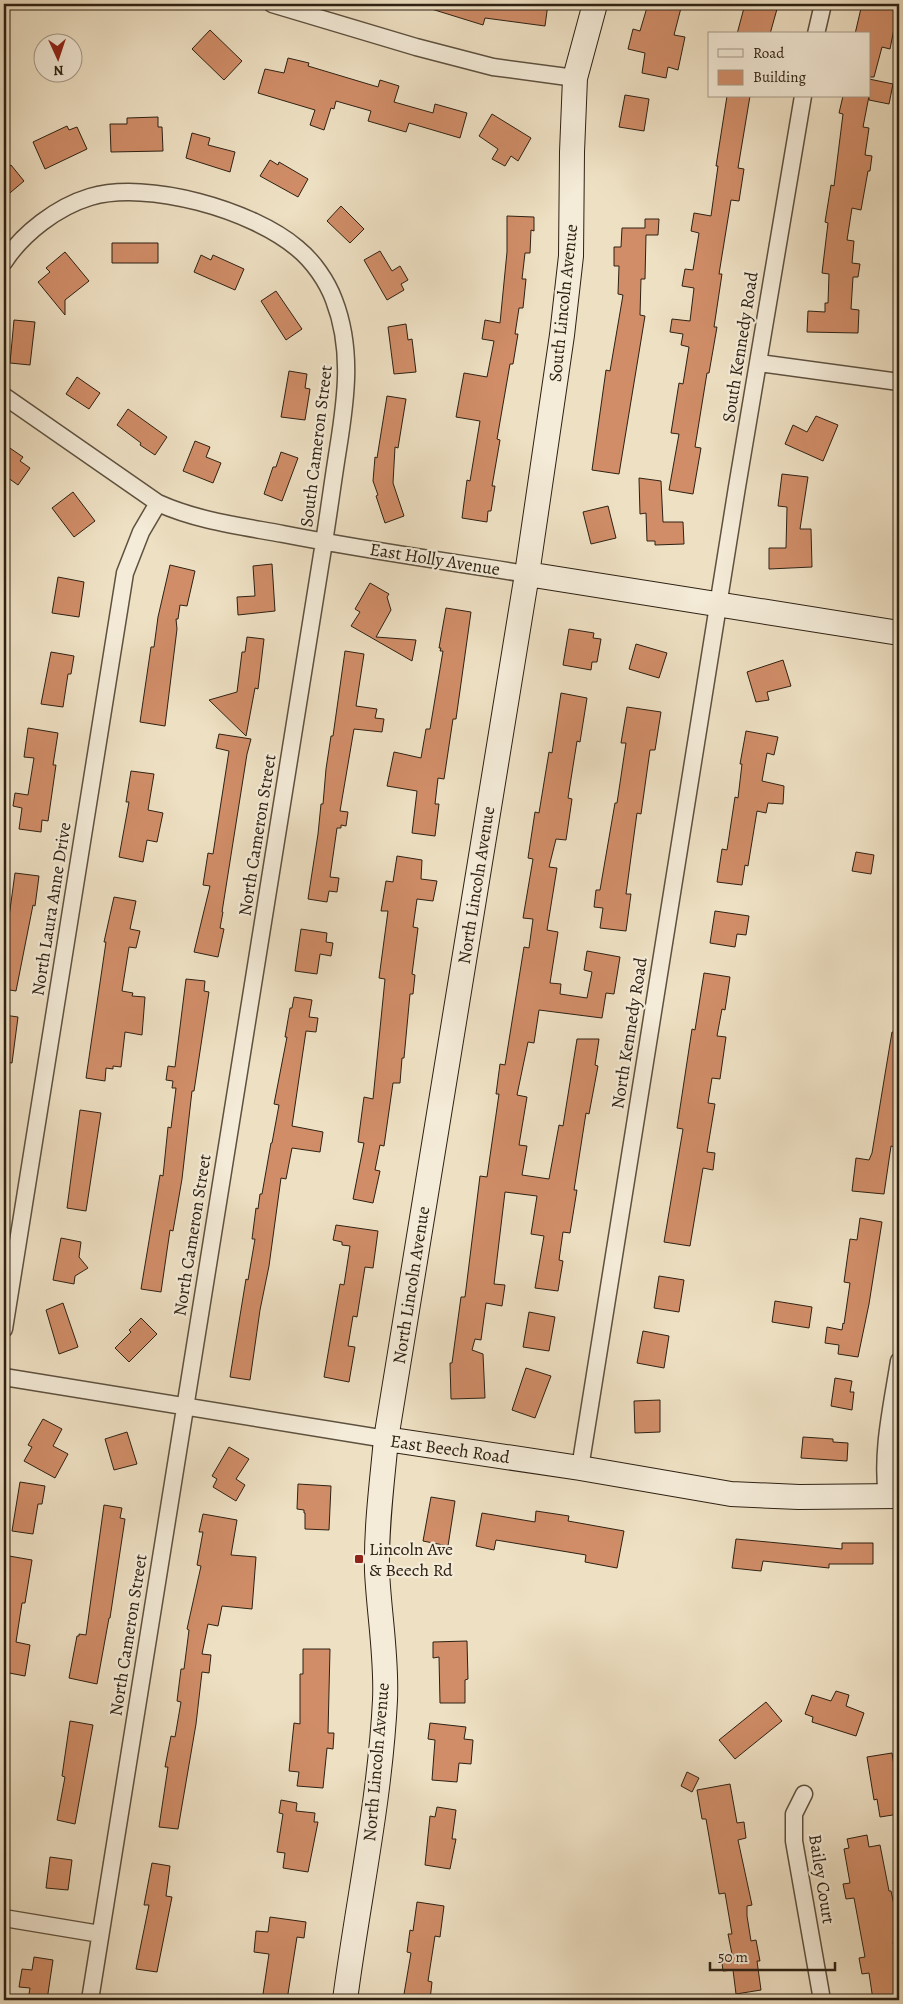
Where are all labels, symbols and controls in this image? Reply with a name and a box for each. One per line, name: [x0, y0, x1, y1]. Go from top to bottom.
north arrow: [32, 32, 82, 82]
legend: [708, 32, 870, 98]
text: Road: [753, 43, 785, 63]
text: N: [53, 61, 64, 80]
text: Building: [753, 67, 806, 87]
street label: South Lincoln Avenue: [543, 223, 583, 383]
street label: South Kennedy Road: [716, 270, 764, 424]
street label: South Cameron Street: [294, 364, 338, 528]
street label: East Holly Avenue: [368, 537, 502, 581]
street label: North Cameron Street: [232, 752, 282, 918]
street label: North Lincoln Avenue: [452, 804, 500, 966]
street label: North Laura Anne Drive: [25, 820, 77, 998]
street label: North Kennedy Road: [605, 955, 653, 1110]
street label: North Cameron Street: [167, 1152, 217, 1318]
street label: North Lincoln Avenue: [387, 1204, 435, 1366]
street label: East Beech Road: [389, 1429, 512, 1469]
place label: Lincoln Ave & Beech Rd: [369, 1537, 453, 1582]
street label: North Cameron Street: [103, 1552, 153, 1718]
marker: Lincoln Ave & Beech Rd: [353, 1553, 365, 1565]
street label: North Lincoln Avenue: [357, 1682, 395, 1842]
street label: Bailey Court: [803, 1832, 841, 1926]
scale bar: [710, 1939, 836, 1971]
text: 50 m: [718, 1947, 748, 1967]

